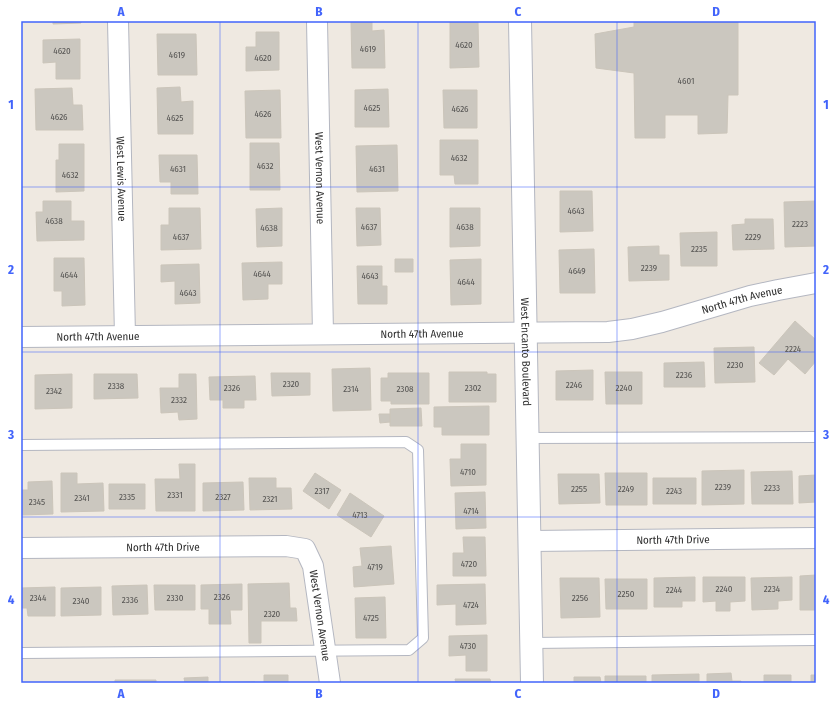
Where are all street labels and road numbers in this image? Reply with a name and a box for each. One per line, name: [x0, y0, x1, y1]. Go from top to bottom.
street label: West Vernon Avenue: [313, 132, 327, 224]
street label: West Lewis Avenue: [114, 136, 129, 222]
street label: North 47th Avenue: [700, 283, 783, 316]
street label: West Encanto Boulevard: [519, 298, 533, 406]
street label: North 47th Avenue: [380, 327, 464, 340]
street label: North 47th Avenue: [56, 329, 140, 343]
street label: North 47th Drive: [636, 533, 710, 546]
street label: North 47th Drive: [126, 540, 200, 554]
street label: West Vernon Avenue: [307, 569, 333, 662]

